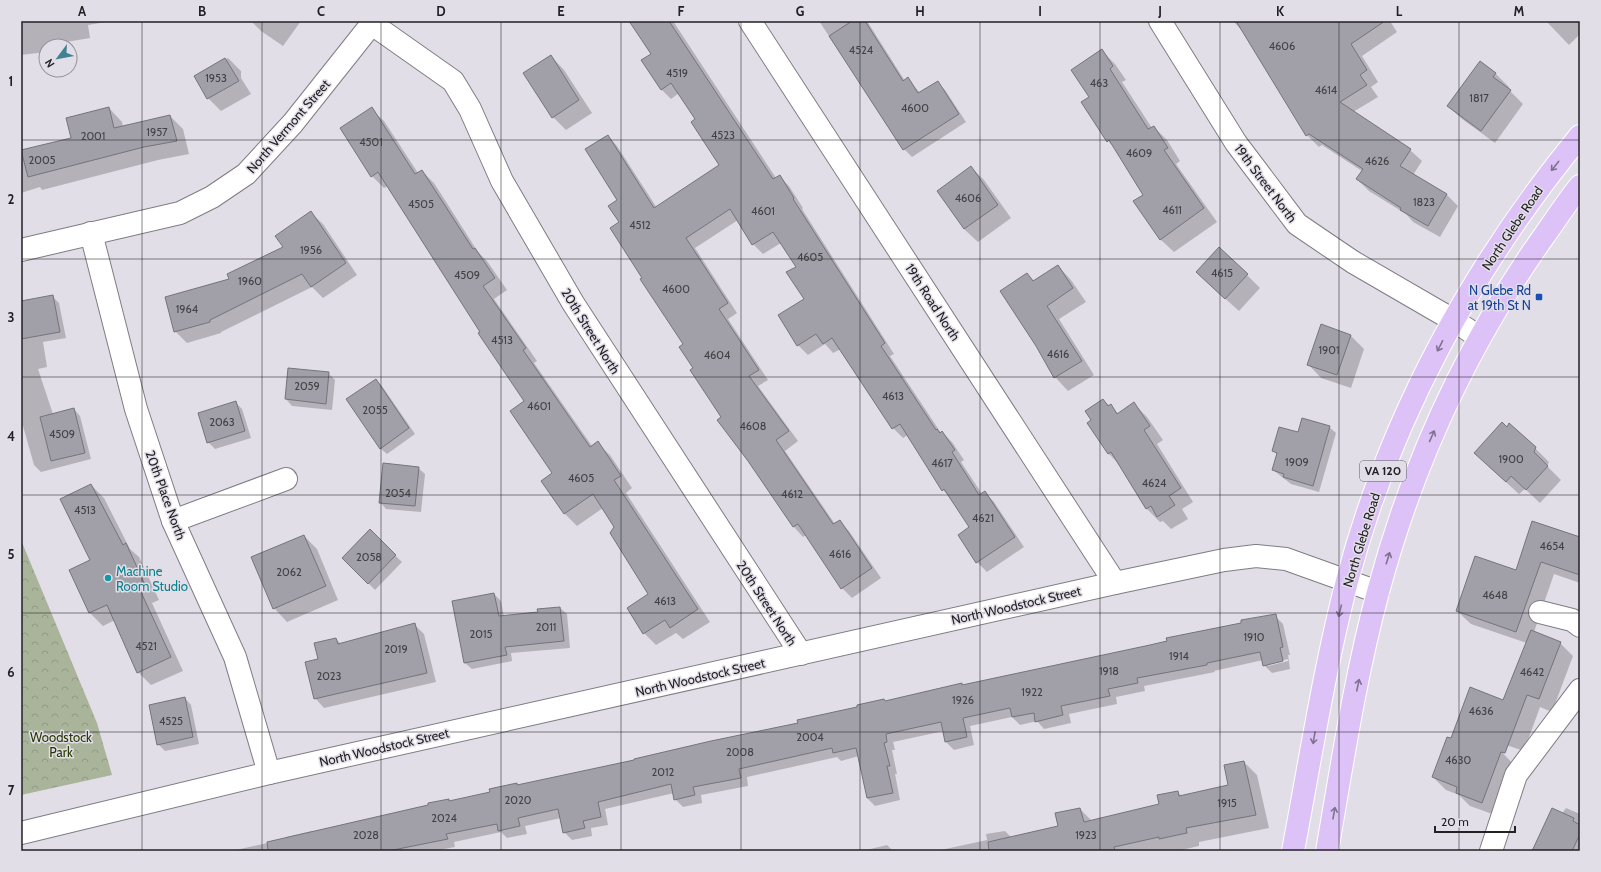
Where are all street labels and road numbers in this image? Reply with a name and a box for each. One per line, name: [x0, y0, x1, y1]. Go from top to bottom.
street label: North Vermont Street: [243, 75, 333, 176]
street label: 19th Street North: [1231, 141, 1301, 225]
street label: North Glebe Road: [1478, 183, 1546, 273]
street label: 19th Road North: [902, 260, 964, 344]
street label: 20th Street North: [558, 285, 624, 377]
street label: 20th Place North: [142, 448, 190, 542]
road number: VA 120: [1360, 461, 1406, 481]
street label: North Glebe Road: [1339, 491, 1383, 589]
street label: 20th Street North: [734, 557, 800, 649]
street label: North Woodstock Street: [949, 582, 1083, 628]
street label: North Woodstock Street: [633, 654, 767, 700]
street label: North Woodstock Street: [317, 724, 451, 770]

